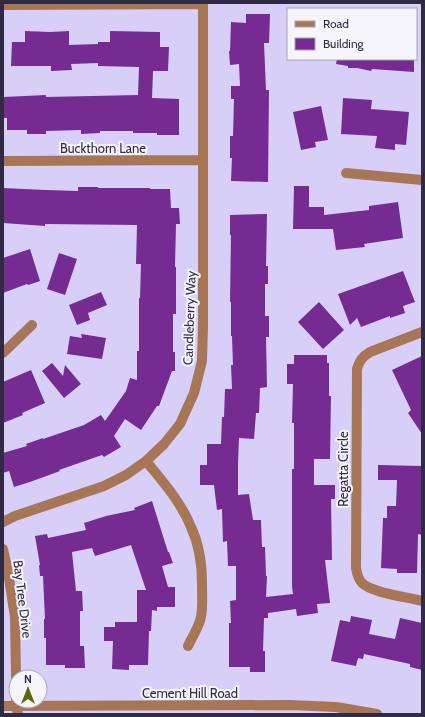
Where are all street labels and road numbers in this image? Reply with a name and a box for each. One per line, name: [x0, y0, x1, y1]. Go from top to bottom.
street label: Buckthorn Lane: [60, 140, 146, 156]
street label: Candleberry Way: [179, 270, 199, 365]
street label: Regatta Circle: [335, 431, 351, 507]
street label: Bay Tree Drive: [10, 559, 36, 639]
street label: Cement Hill Road: [142, 685, 238, 701]

